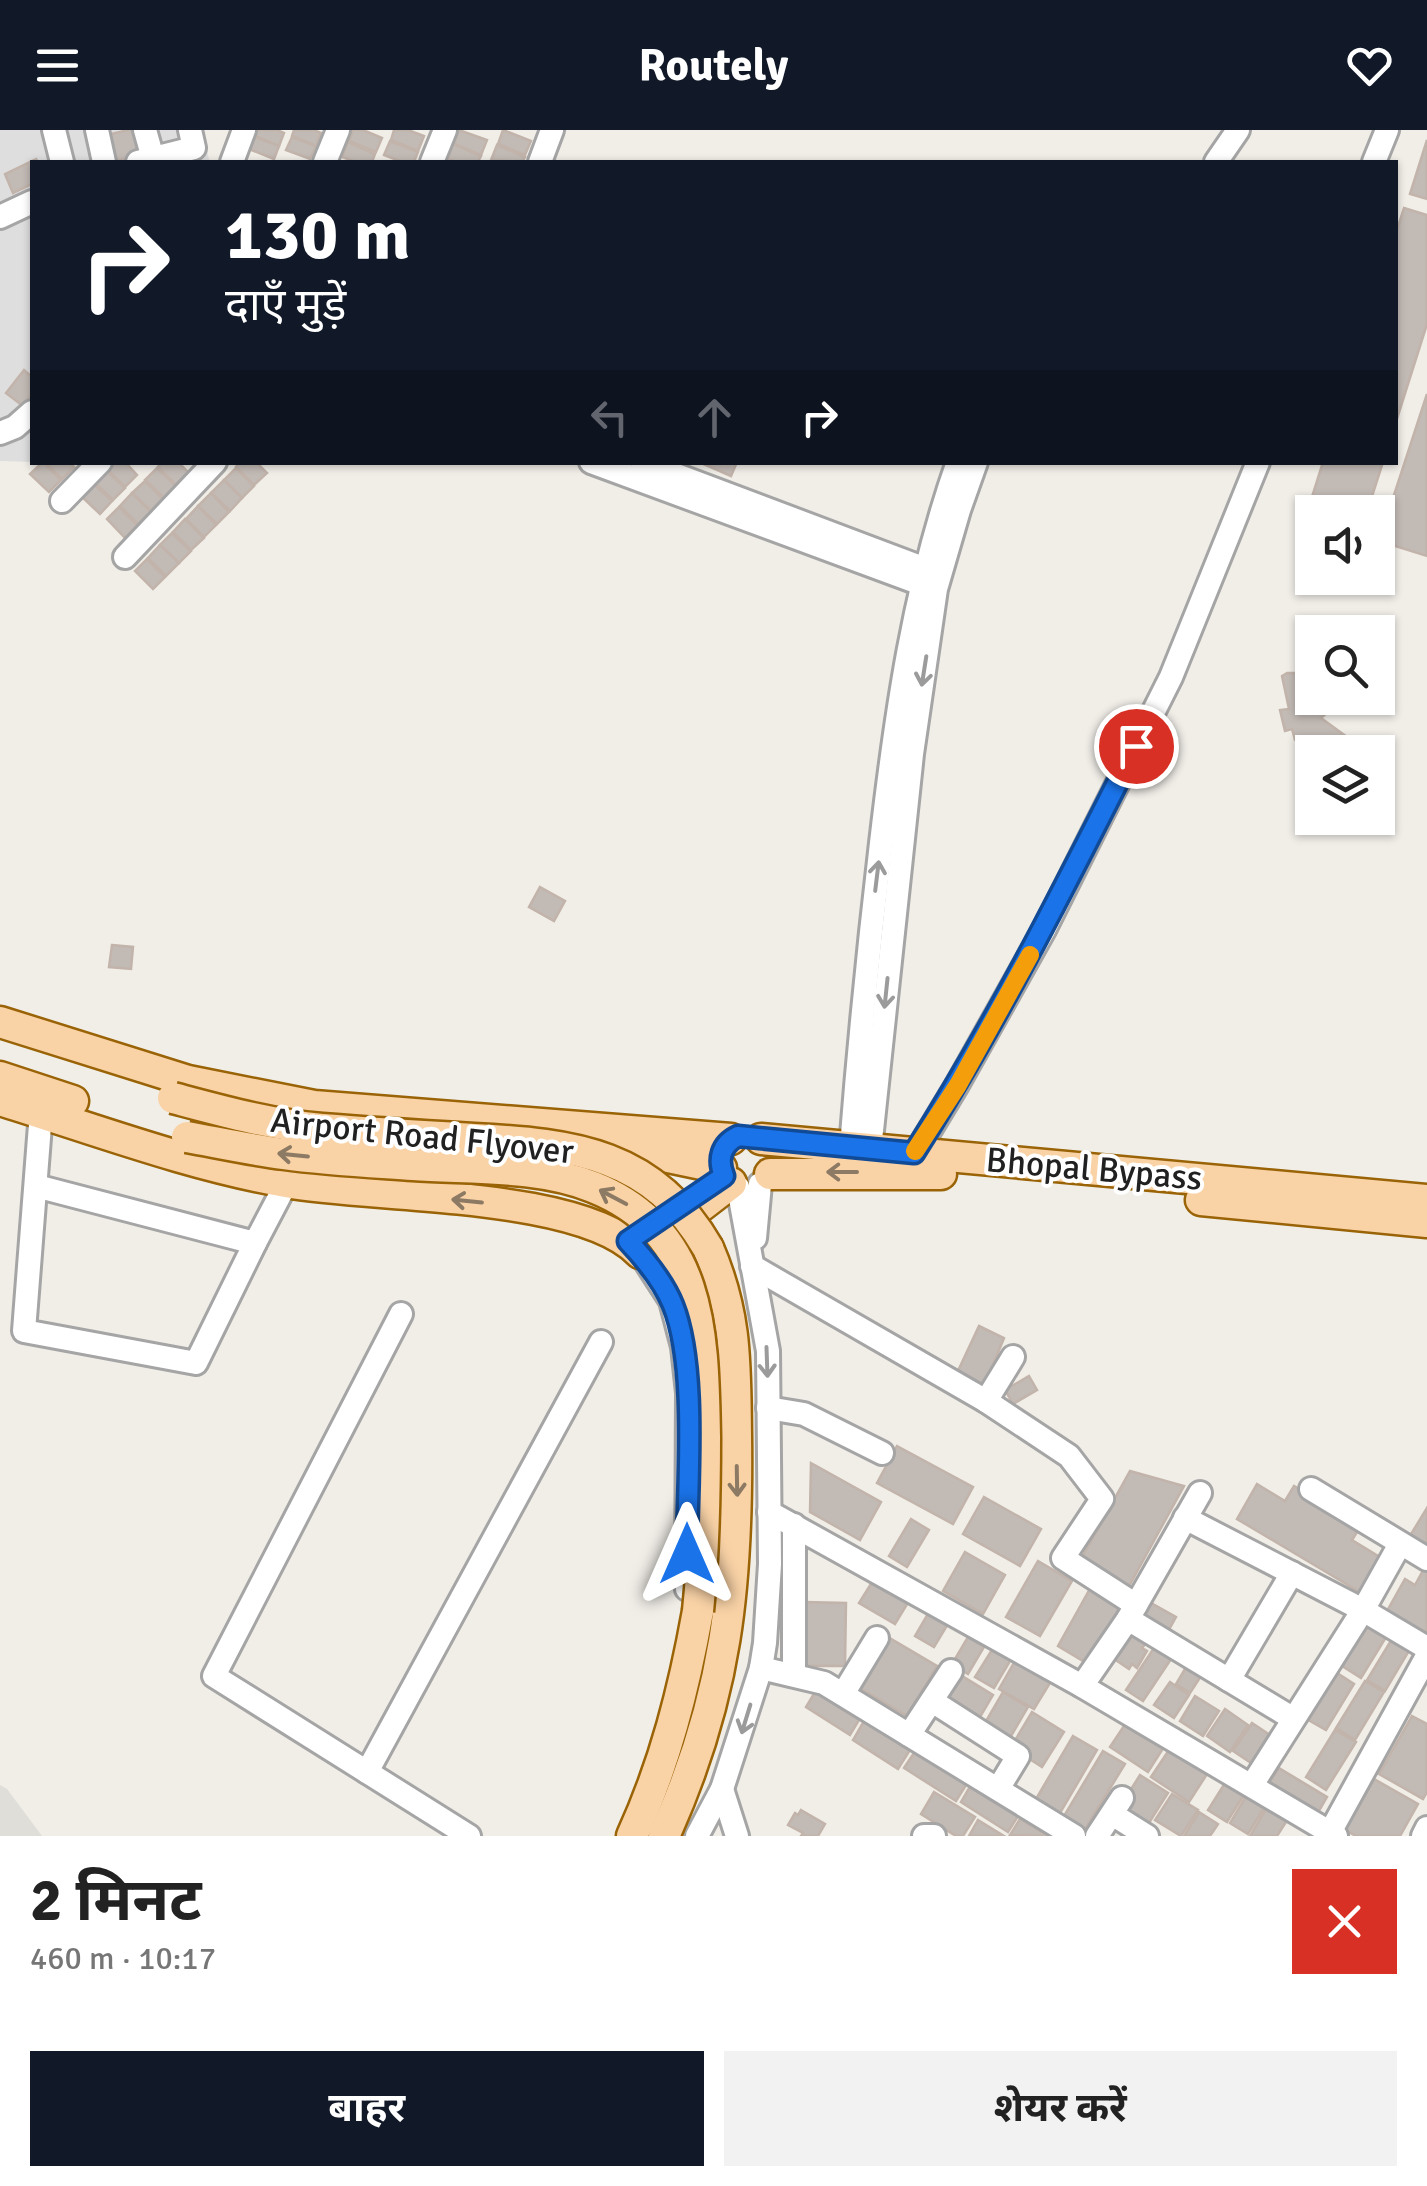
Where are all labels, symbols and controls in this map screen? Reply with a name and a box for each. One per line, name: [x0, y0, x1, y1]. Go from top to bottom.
icon: menu: [30, 38, 85, 93]
text: Routely: [639, 38, 788, 93]
icon: heart: [1342, 38, 1397, 93]
text: 130 m: [225, 192, 410, 278]
icon: right: [60, 200, 190, 330]
text: दाएँ मुड़ें: [225, 278, 346, 333]
icon: left: [582, 390, 637, 445]
icon: ahead: [687, 390, 742, 445]
icon: right: [792, 390, 847, 445]
map controls: [1295, 495, 1395, 835]
button: sound: [1295, 495, 1395, 595]
button: search: [1295, 615, 1395, 715]
one-way arrow: [914, 654, 933, 686]
pin: [1094, 704, 1179, 789]
icon: arrive: [1109, 719, 1164, 774]
button: layers: [1295, 735, 1395, 835]
one-way arrow: [868, 860, 887, 893]
one-way arrow: [876, 977, 895, 1009]
street label: Airport Road Flyover: [268, 1099, 576, 1173]
street label: Bhopal Bypass: [984, 1138, 1204, 1200]
one-way arrow: [278, 1145, 310, 1164]
one-way arrow: [826, 1162, 858, 1182]
one-way arrow: [599, 1187, 629, 1206]
one-way arrow: [451, 1191, 484, 1210]
one-way arrow: [758, 1346, 777, 1378]
one-way arrow: [728, 1464, 746, 1497]
position arrow: [635, 1502, 739, 1606]
one-way arrow: [736, 1703, 754, 1735]
text: 2 मिनट: [30, 1864, 202, 1938]
button: close: [1292, 1869, 1397, 1974]
text: 460 m · 10:17: [30, 1939, 216, 1978]
button: बाहर: [30, 2051, 704, 2166]
button: शेयर करें: [724, 2051, 1397, 2166]

